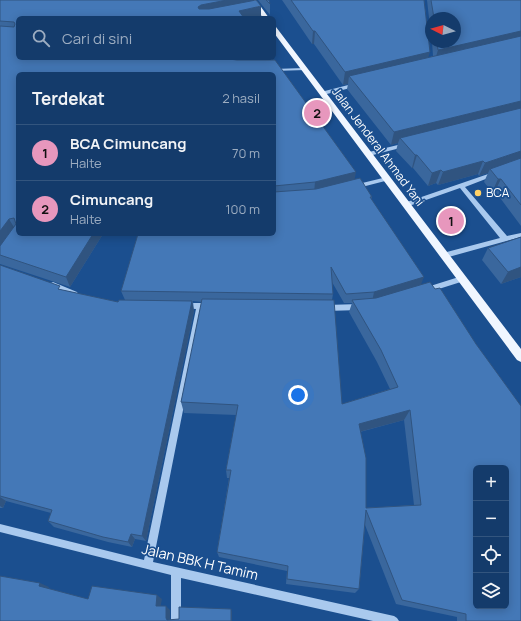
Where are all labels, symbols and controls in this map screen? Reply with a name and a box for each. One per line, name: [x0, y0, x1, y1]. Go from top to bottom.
north arrow: [425, 12, 461, 48]
search box: [16, 16, 276, 60]
icon: search: [30, 27, 52, 49]
text: Cari di sini: [62, 28, 132, 49]
street label: Jalan Jenderal Ahmad Yani: [328, 84, 429, 209]
text: Terdekat: [32, 87, 105, 110]
text: 2 hasil: [222, 89, 260, 107]
pin: 2: [304, 98, 330, 128]
text: BCA Cimuncang: [70, 133, 186, 154]
text: 1: [42, 144, 48, 162]
text: 70 m: [232, 144, 260, 162]
text: Halte: [70, 154, 102, 172]
place label: BCA: [486, 184, 510, 201]
marker: BCA: [473, 188, 483, 198]
text: Cimuncang: [70, 189, 153, 210]
text: 2: [41, 200, 49, 218]
text: 100 m: [225, 200, 260, 218]
pin: 1: [438, 206, 464, 236]
text: Halte: [70, 210, 102, 228]
your location: [288, 385, 308, 405]
map controls: [473, 465, 509, 609]
button: +: [473, 465, 509, 501]
button: −: [473, 501, 509, 537]
button: locate: [473, 537, 509, 573]
street label: Jalan BBK H Tamim: [140, 539, 260, 584]
button: layers: [473, 573, 509, 609]

